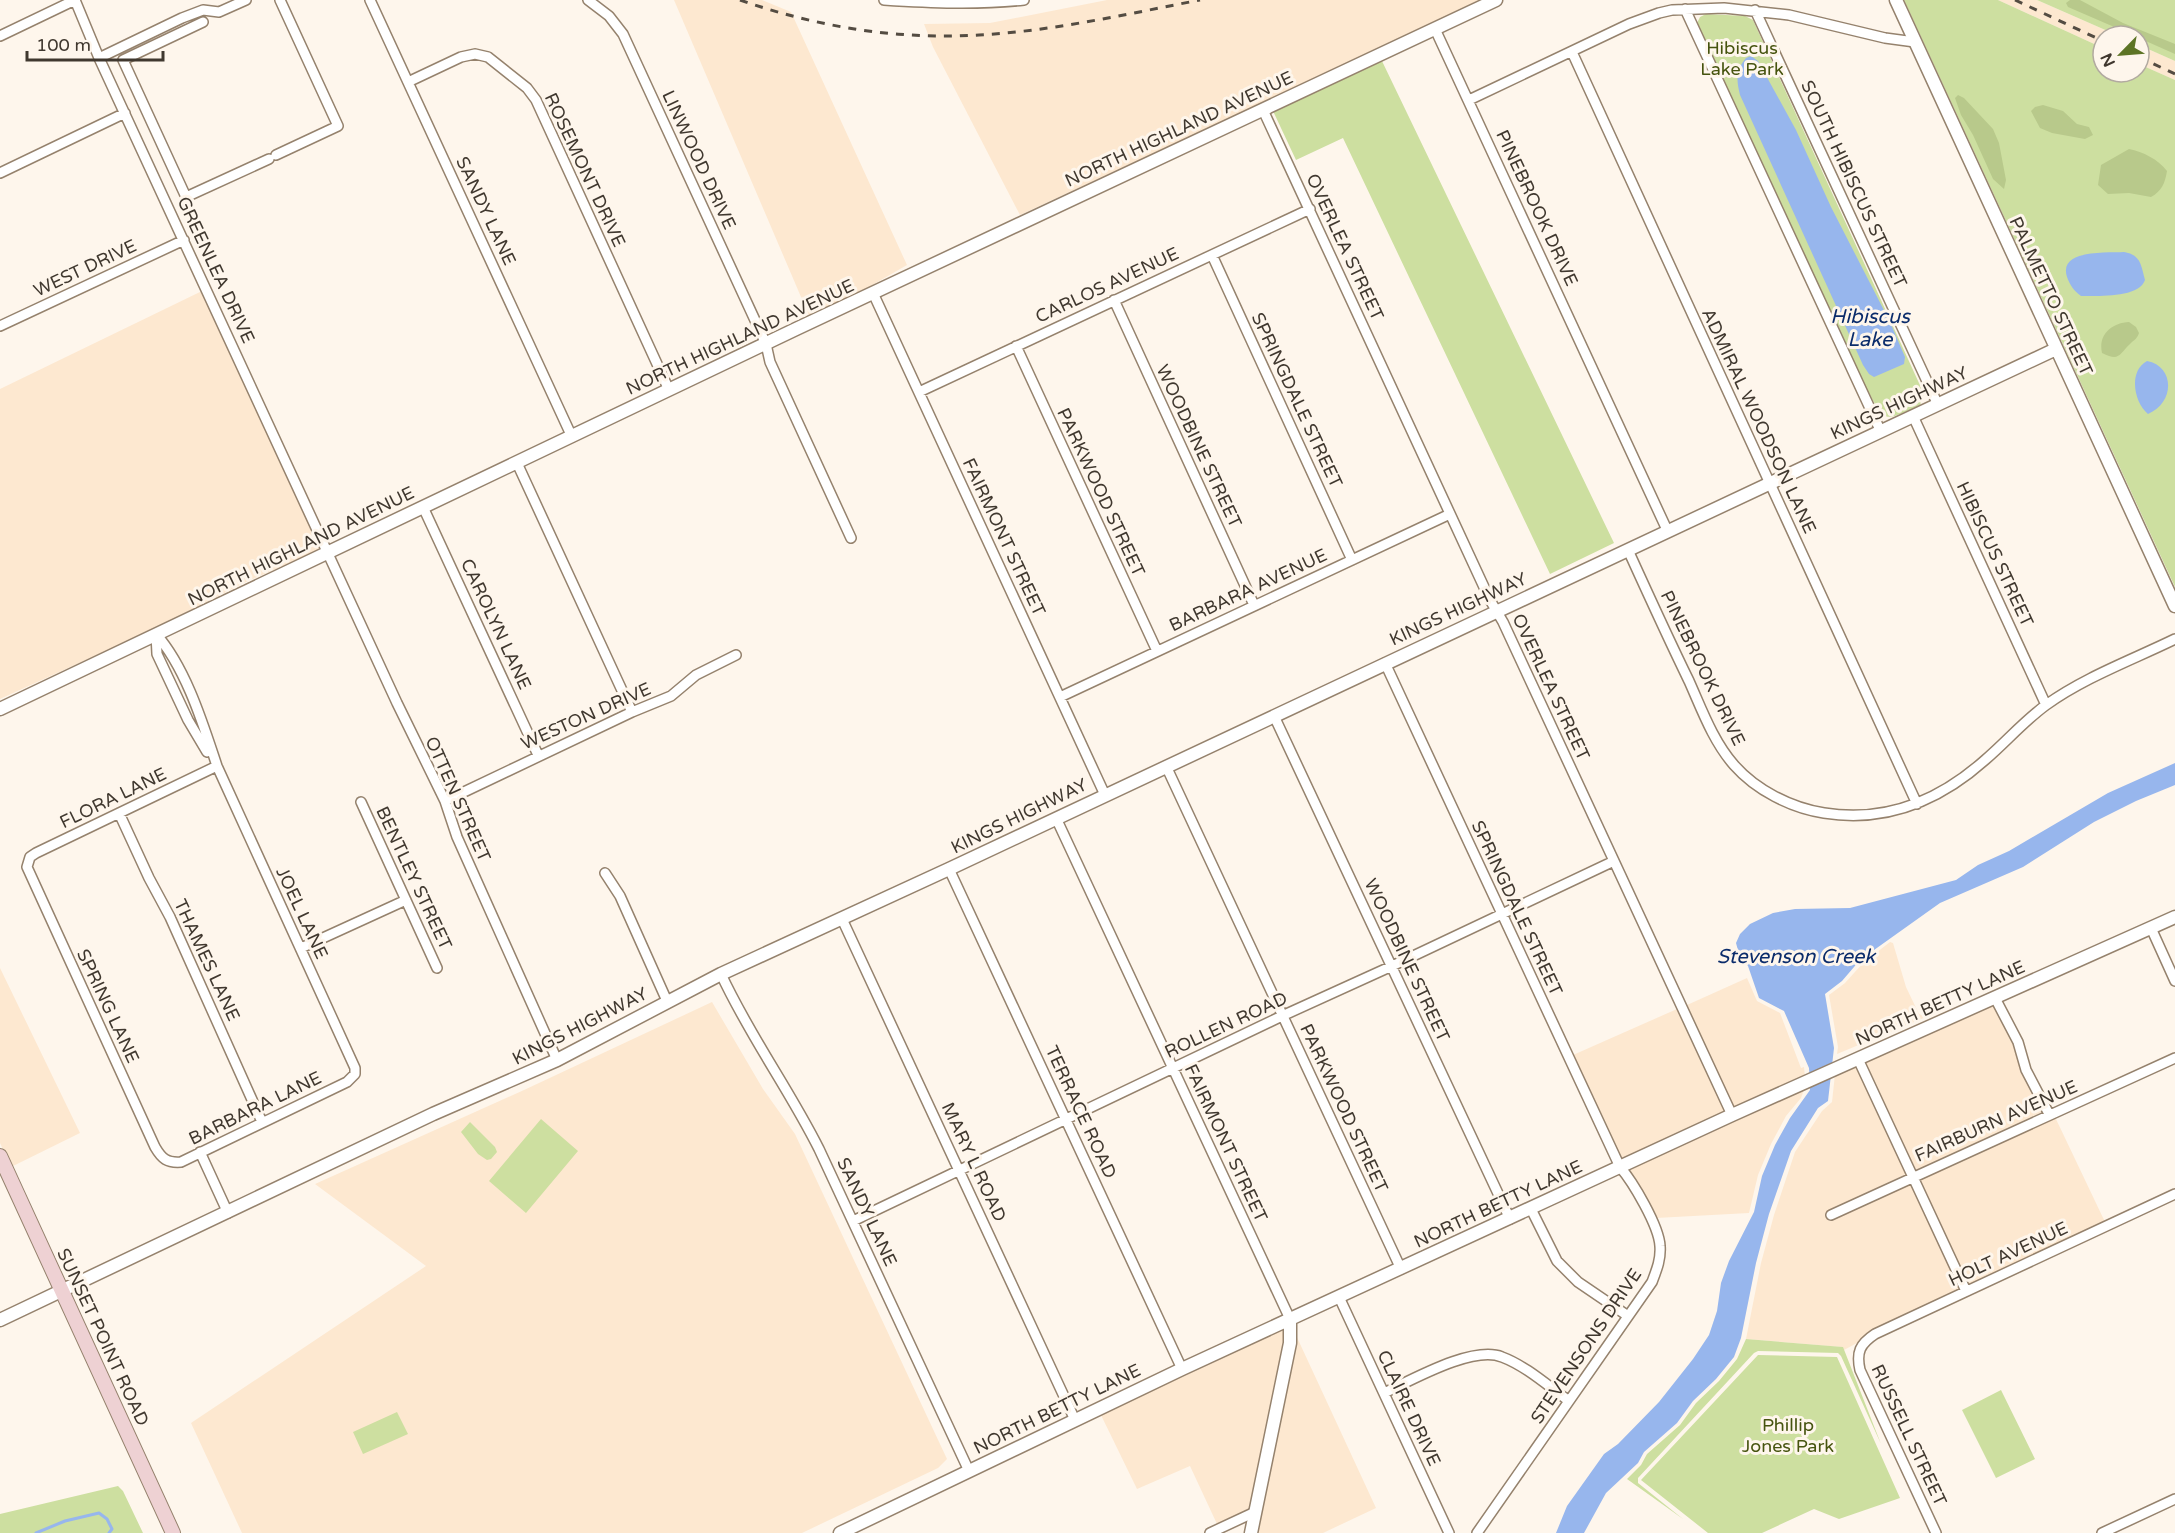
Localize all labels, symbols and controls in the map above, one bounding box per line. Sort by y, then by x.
scale bar [27,24,164,62]
north arrow [2091,24,2151,84]
text: 100 m [36,34,91,56]
park label: Hibiscus Lake Park [1700,37,1784,80]
text: N [2097,50,2120,70]
street label: NORTH HIGHLAND AVENUE [1061,66,1297,192]
street label: SOUTH HIBISCUS STREET [1796,77,1912,291]
street label: LINWOOD DRIVE [657,87,741,233]
street label: ROSEMONT DRIVE [540,89,630,251]
street label: PINEBROOK DRIVE [1491,126,1583,290]
street label: SANDY LANE [451,153,521,269]
street label: OVERLEA STREET [1301,170,1389,324]
street label: GREENLEA DRIVE [172,193,260,347]
street label: PALMETTO STREET [2004,213,2098,379]
street label: WEST DRIVE [30,235,140,301]
street label: CARLOS AVENUE [1032,242,1182,328]
street label: NORTH HIGHLAND AVENUE [622,274,858,400]
street label: ADMIRAL WOODSON LANE [1697,305,1821,537]
water label: Hibiscus Lake [1830,305,1911,352]
street label: SPRINGDALE STREET [1247,309,1347,491]
street label: WOODBINE STREET [1152,361,1246,531]
street label: KINGS HIGHWAY [1827,361,1972,444]
street label: PARKWOOD STREET [1052,404,1150,580]
street label: FAIRMONT STREET [958,455,1050,619]
street label: HIBISCUS STREET [1952,478,2038,630]
street label: NORTH HIGHLAND AVENUE [184,481,418,611]
street label: BARBARA AVENUE [1166,544,1330,636]
street label: CAROLYN LANE [456,555,536,693]
street label: KINGS HIGHWAY [1386,567,1531,650]
street label: PINEBROOK DRIVE [1656,587,1750,749]
street label: OVERLEA STREET [1507,610,1595,764]
street label: WESTON DRIVE [518,678,654,754]
street label: OTTEN STREET [421,733,495,865]
street label: FLORA LANE [56,763,170,833]
street label: KINGS HIGHWAY [947,773,1091,859]
street label: BENTLEY STREET [371,803,457,953]
street label: SPRINGDALE STREET [1467,817,1567,999]
street label: JOEL LANE [271,864,333,962]
street label: WOODBINE STREET [1360,875,1454,1045]
street label: THAMES LANE [169,896,245,1024]
street label: SPRING LANE [72,945,144,1067]
water label: Stevenson Creek [1717,945,1877,969]
street label: NORTH BETTY LANE [1852,956,2028,1050]
street label: KINGS HIGHWAY [509,982,652,1070]
street label: ROLLEN ROAD [1161,987,1291,1063]
street label: PARKWOOD STREET [1295,1020,1393,1196]
street label: TERRACE ROAD [1041,1042,1121,1182]
street label: FAIRMONT STREET [1180,1061,1272,1225]
street label: BARBARA LANE [185,1066,325,1150]
street label: FAIRBURN AVENUE [1911,1075,2081,1167]
street label: MARY L ROAD [937,1099,1011,1225]
street label: SANDY LANE [832,1154,902,1270]
street label: NORTH BETTY LANE [1410,1155,1586,1253]
street label: HOLT AVENUE [1945,1217,2071,1291]
street label: SUNSET POINT ROAD [52,1245,154,1429]
street label: STEVENSONS DRIVE [1526,1264,1646,1428]
street label: CLAIRE DRIVE [1373,1346,1445,1470]
street label: NORTH BETTY LANE [970,1359,1144,1459]
street label: RUSSELL STREET [1867,1361,1951,1509]
park label: Phillip Jones Park [1742,1414,1834,1457]

